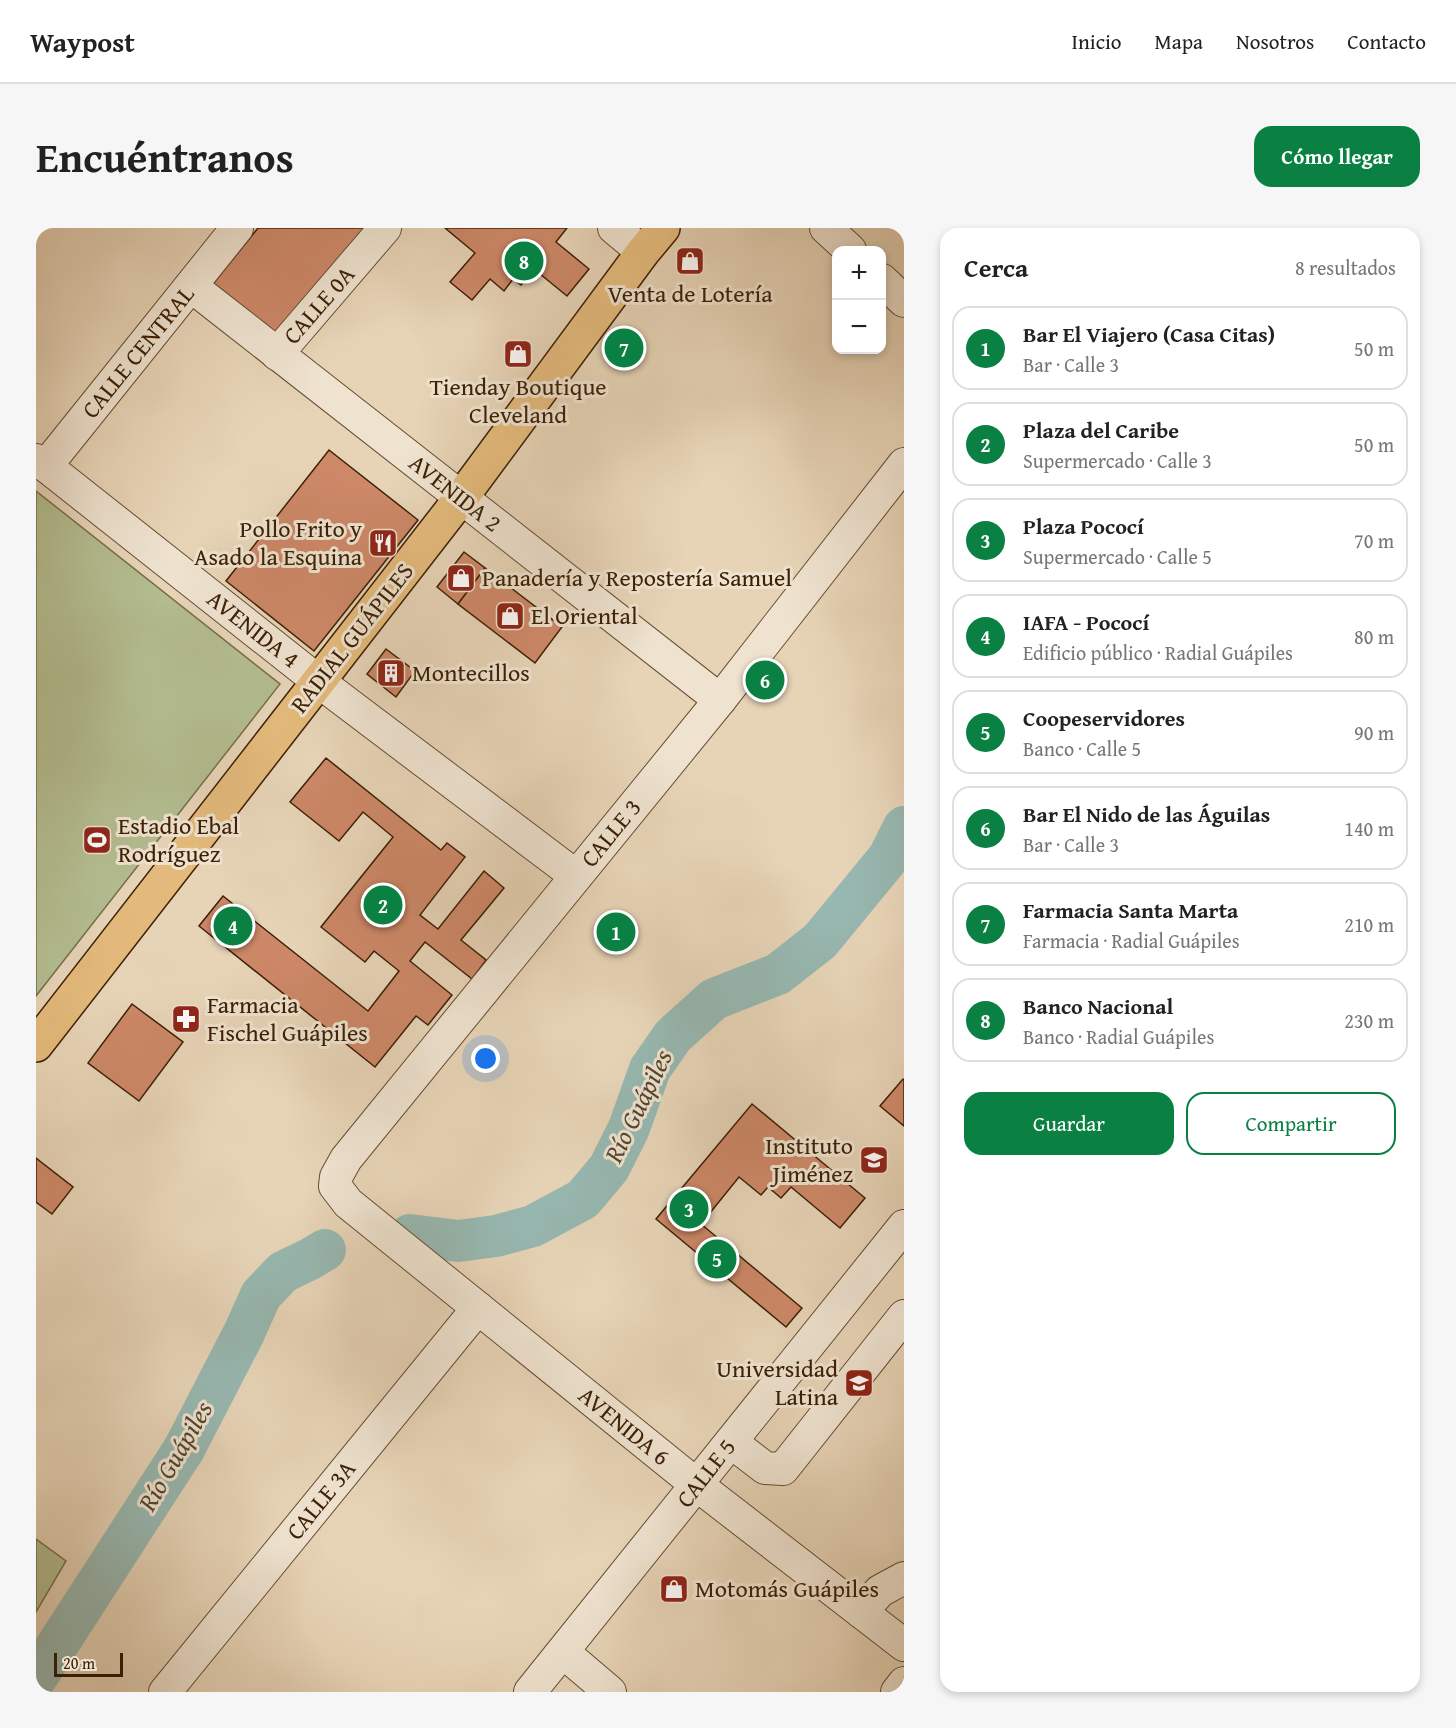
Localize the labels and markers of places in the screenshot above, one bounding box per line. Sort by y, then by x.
pin: 8 [504,238,544,284]
shop icon: Venta de Lotería [674,245,706,277]
place label: Venta de Lotería [607,276,773,311]
pin: 7 [604,326,644,370]
shop icon: Tienday Boutique Cleveland [502,338,534,370]
place label: Tienday Boutique Cleveland [429,369,607,432]
place label: Pollo Frito y Asado la Esquina [194,511,363,574]
restaurant icon: Pollo Frito y Asado la Esquina [367,527,399,559]
place label: Panadería y Repostería Samuel [482,560,792,595]
shop icon: Panadería y Repostería Samuel [445,562,477,594]
place label: El Oriental [531,598,638,633]
shop icon: El Oriental [494,600,526,632]
place label: Montecillos [412,655,530,690]
building icon: Montecillos [375,657,407,689]
pin: 6 [746,658,784,702]
place label: Estadio Ebal Rodríguez [118,808,239,871]
sports icon: Estadio Ebal Rodríguez [81,824,113,856]
pin: 2 [364,882,402,928]
pin: 4 [214,904,252,948]
pin: 1 [596,910,636,954]
place label: Farmacia Fischel Guápiles [207,987,368,1050]
pharmacy icon: Farmacia Fischel Guápiles [170,1003,202,1035]
place label: Instituto Jiménez [765,1128,853,1191]
school or university icon: Instituto Jiménez [858,1144,890,1176]
pin: 3 [670,1186,708,1232]
pin: 5 [698,1236,736,1282]
place label: Universidad Latina [716,1351,839,1414]
school or university icon: Universidad Latina [843,1367,875,1399]
place label: Motomás Guápiles [695,1571,879,1606]
shop icon: Motomás Guápiles [658,1573,690,1605]

